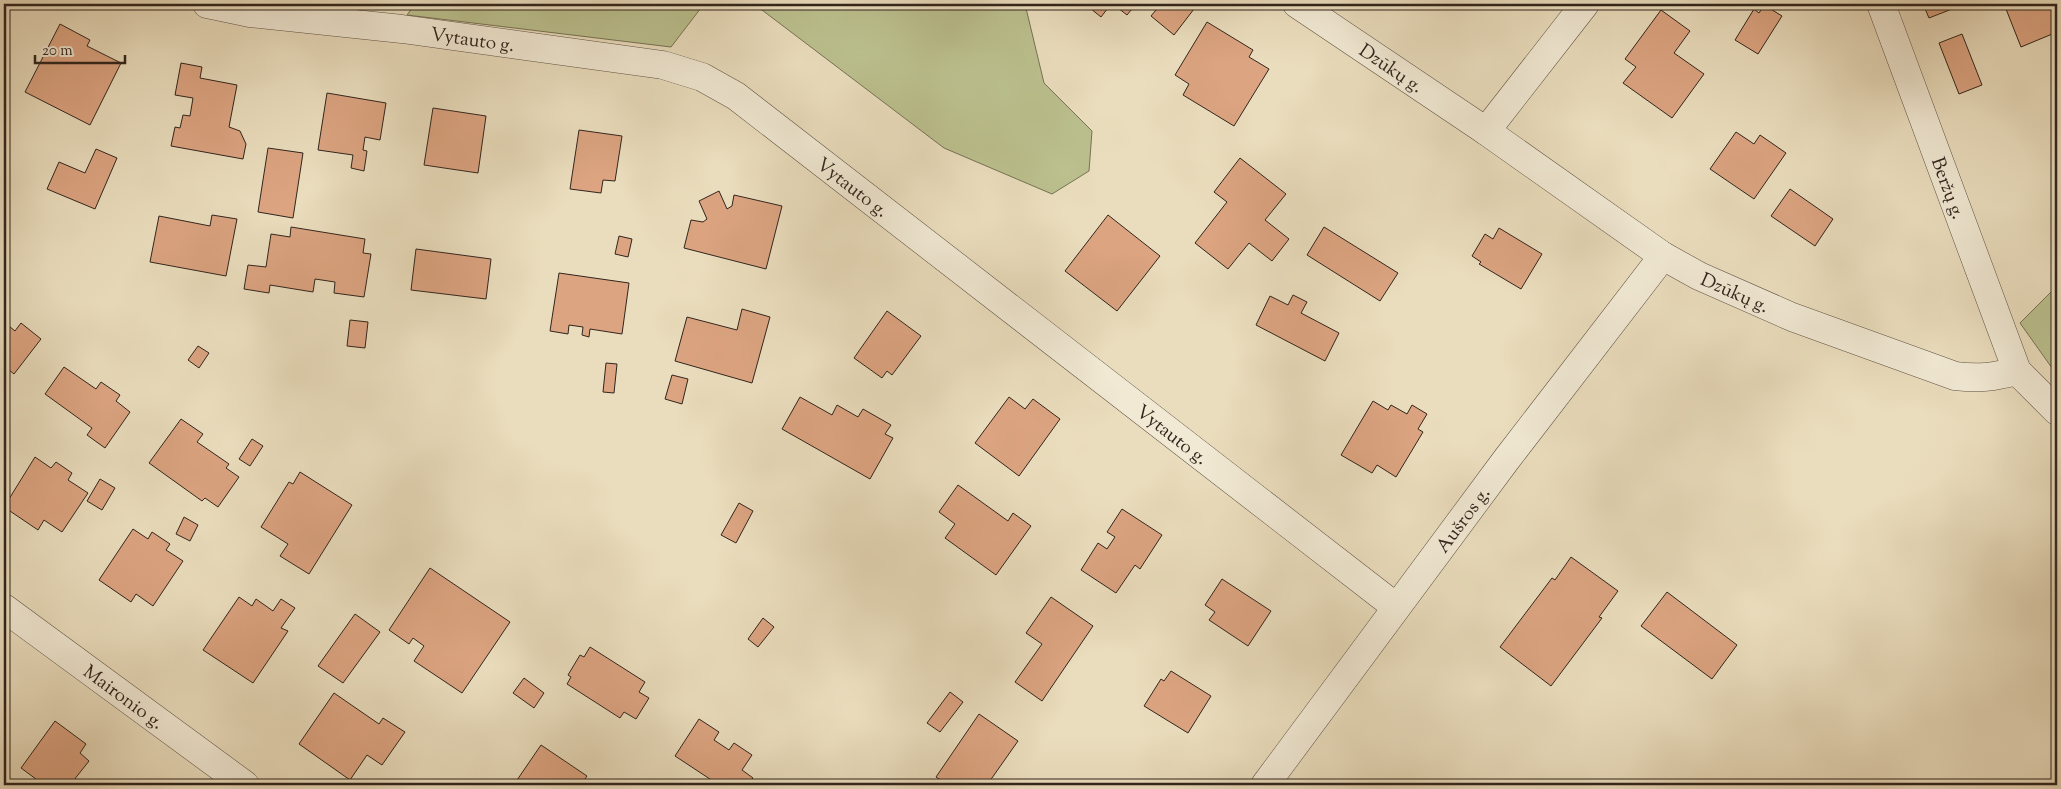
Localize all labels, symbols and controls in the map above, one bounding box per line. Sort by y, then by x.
street label: Vytauto g. [428,22,516,60]
scale bar [35,32,125,64]
street label: Dzūkų g. [1353,38,1428,101]
text: 20 m [42,41,73,62]
street label: Vytauto g. [810,152,893,225]
street label: Beržų g. [1923,154,1971,223]
street label: Dzūkų g. [1696,267,1773,321]
street label: Vytauto g. [1129,399,1213,473]
street label: Aušros g. [1431,482,1498,559]
street label: Maironio g. [77,659,169,737]

